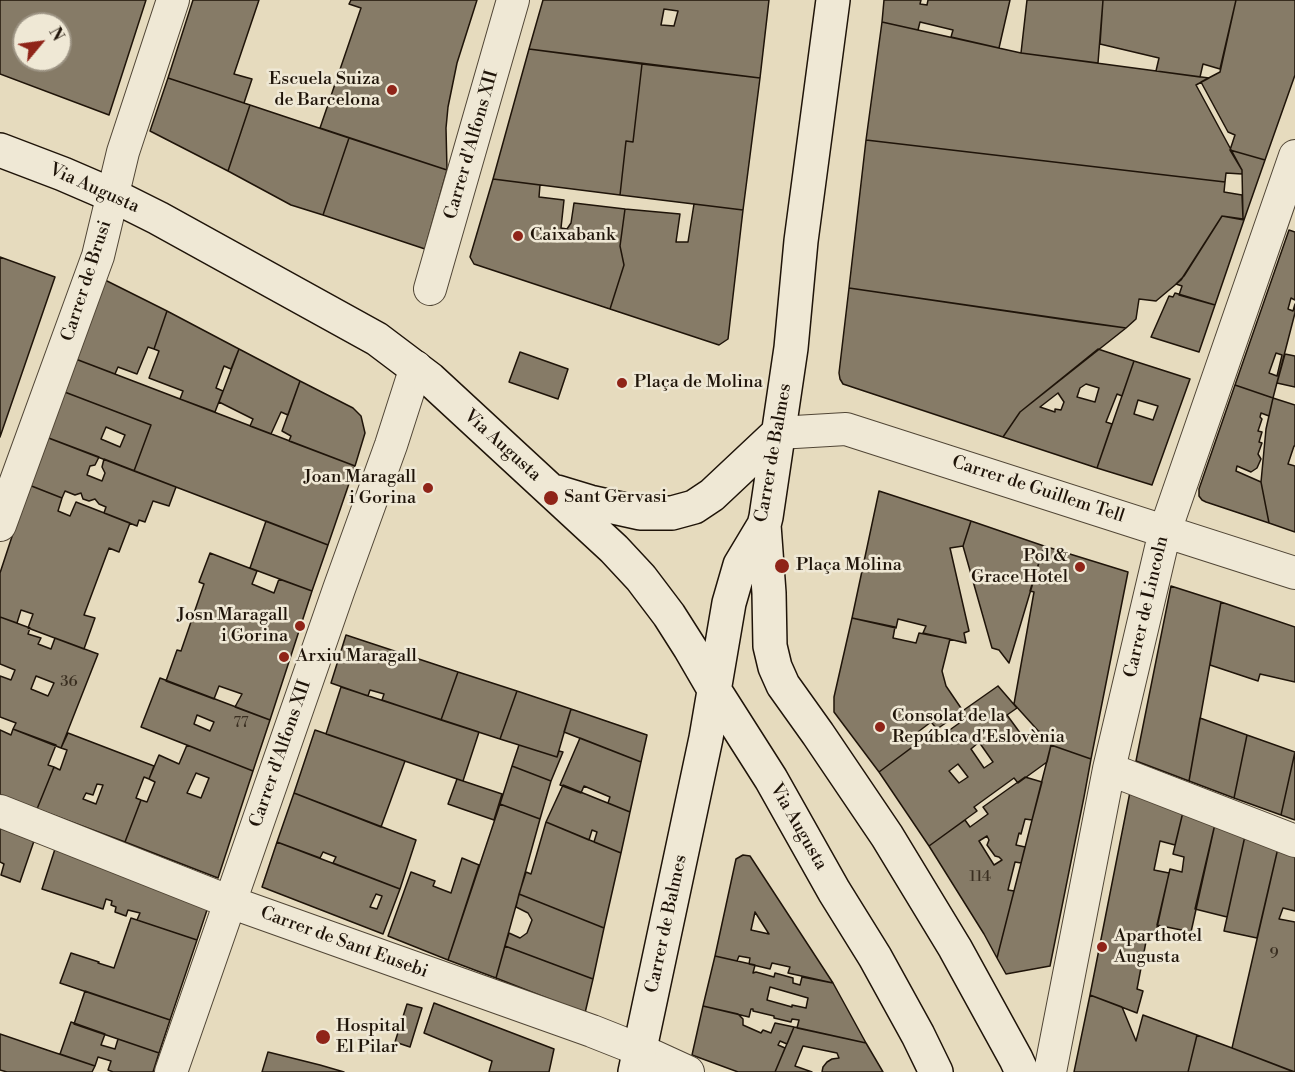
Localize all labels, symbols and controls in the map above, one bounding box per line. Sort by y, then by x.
north arrow [12,12,72,72]
text: N [44,24,68,45]
street label: Carrer d'Alfons XII [440,68,504,222]
place label: Escuela Suiza de Barcelona [269,69,380,112]
marker: Escuela Suiza de Barcelona [385,83,399,97]
street label: Via Augusta [46,160,142,218]
street label: Carrer de Brusi [57,218,117,344]
place label: Caixabank [530,225,615,247]
marker: Caixabank [511,229,525,243]
place label: Plaça de Molina [634,372,763,394]
marker: Plaça de Molina [615,376,629,390]
street label: Carrer de Balmes [751,382,797,524]
street label: Via Augusta [459,406,545,486]
street label: Carrer de Guillem Tell [949,452,1127,528]
place label: Joan Maragall i Gorina [304,467,416,510]
marker: Joan Maragall i Gorina [421,481,435,495]
place label: Sant Gervasi [564,487,667,509]
marker: Sant Gervasi [542,489,560,507]
street label: Carrer de Lincoln [1120,534,1174,680]
place label: Pol & Grace Hotel [971,546,1068,588]
place label: Plaça Molina [796,555,902,577]
marker: Plaça Molina [773,557,791,575]
marker: Pol & Grace Hotel [1073,560,1087,574]
place label: Josn Maragall i Gorina [177,605,288,648]
marker: Josn Maragall i Gorina [293,619,307,633]
place label: Arxiu Maragall [296,646,417,668]
marker: Arxiu Maragall [277,650,291,664]
house number: 36 [60,673,78,691]
street label: Carrer d'Alfons XII [246,678,316,830]
place label: Consolat de la Repúblca d'Eslovènia [892,706,1065,748]
house number: 77 [233,714,249,732]
marker: Consolat de la Repúblca d'Eslovènia [873,720,887,734]
street label: Via Augusta [765,780,831,874]
street label: Carrer de Balmes [642,853,692,995]
house number: 114 [969,868,991,886]
street label: Carrer de Sant Eusebi [257,903,431,983]
place label: Aparthotel Augusta [1114,926,1202,968]
marker: Aparthotel Augusta [1095,940,1109,954]
house number: 9 [1269,945,1279,963]
place label: Hospital El Pilar [336,1016,406,1058]
marker: Hospital El Pilar [314,1028,332,1046]

